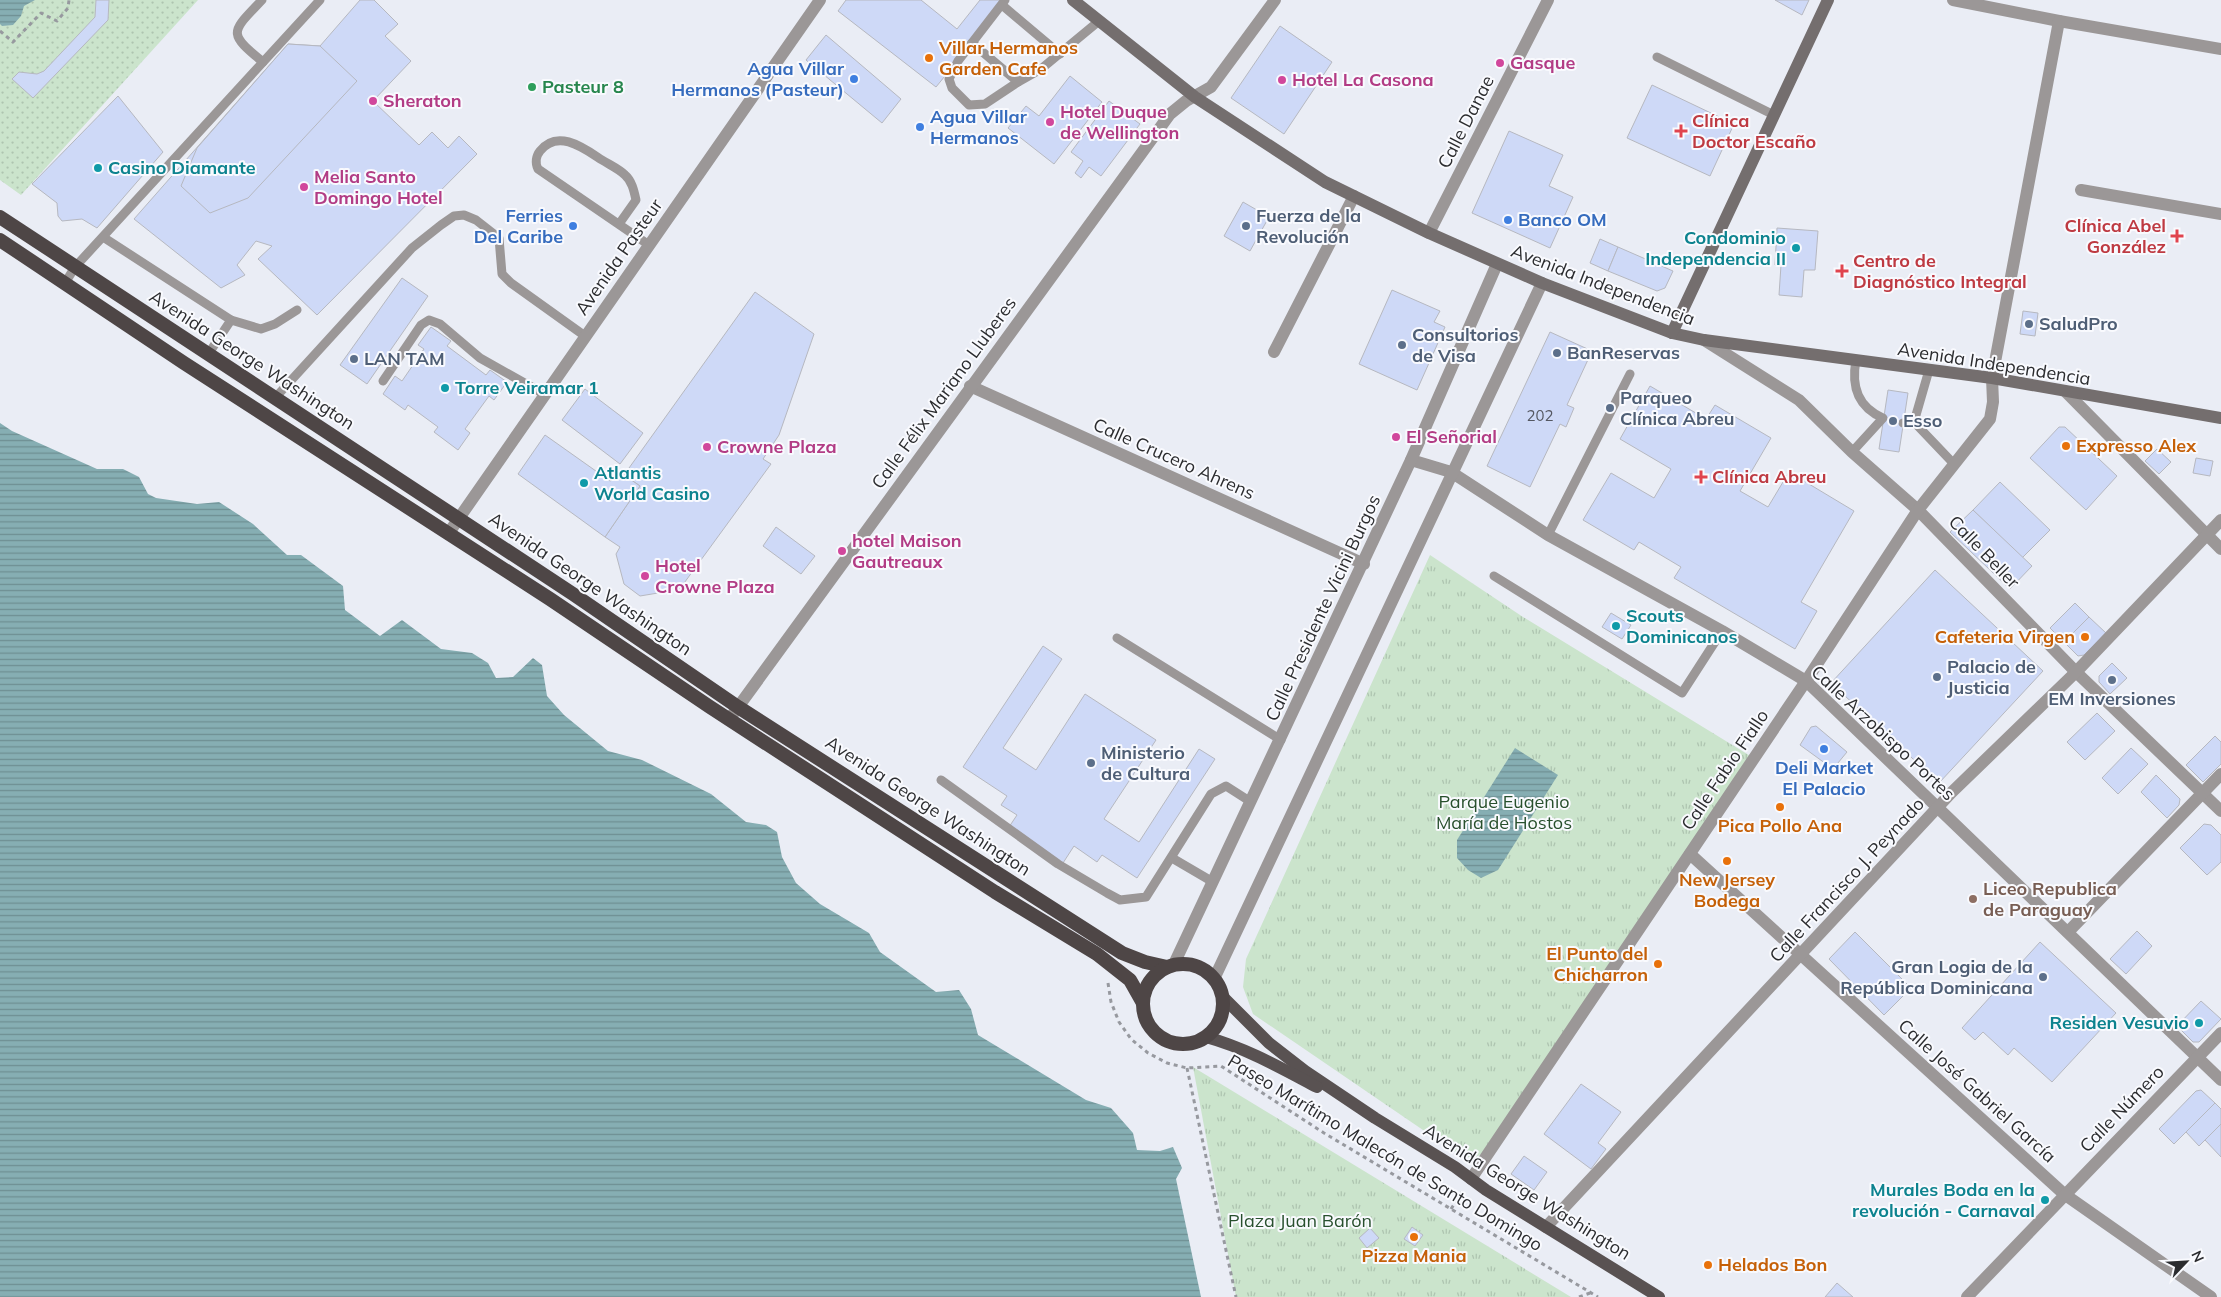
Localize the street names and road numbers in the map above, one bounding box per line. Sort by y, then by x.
street label: Calle Danae [1432,71,1499,172]
street label: Avenida Pasteur [570,194,668,319]
street label: Avenida Independencia [1508,239,1698,330]
street label: Avenida George Washington [145,285,359,435]
street label: Calle Félix Mariano Lluberes [866,292,1021,493]
street label: Avenida Independencia [1896,337,2092,390]
street label: Calle Crucero Ahrens [1090,413,1259,505]
street label: Calle Presidente Vicini Burgos [1260,491,1385,725]
street label: Avenida George Washington [484,507,696,660]
street label: Calle Beller [1944,510,2025,593]
street label: Calle Arzobispo Portes [1807,660,1960,805]
street label: Calle Fabio Fiallo [1676,705,1773,834]
street label: Avenida George Washington [821,731,1035,881]
street label: Calle Francisco J. Peynado [1764,793,1929,967]
street label: Calle José Gabriel García [1894,1014,2061,1167]
street label: Paseo Marítimo Malecón de Santo Domingo [1224,1049,1547,1256]
street label: Calle Número [2074,1060,2169,1157]
street label: Avenida George Washington [1419,1118,1635,1265]

